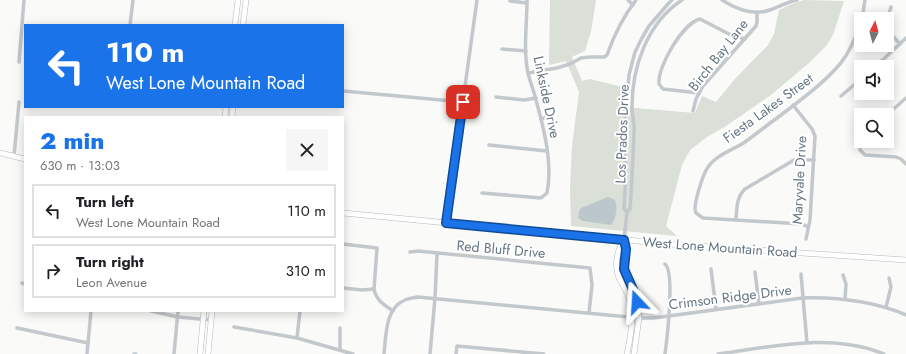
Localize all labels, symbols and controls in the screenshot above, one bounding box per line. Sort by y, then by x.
north arrow [854,12,894,52]
map controls [854,12,894,148]
street label: Birch Bay Lane [683,15,753,95]
text: 110 m [106,32,184,73]
icon: left [40,40,92,92]
street label: Linkside Drive [529,54,565,140]
button: sound [854,60,894,100]
street label: Fiesta Lakes Street [719,68,818,148]
text: West Lone Mountain Road [106,70,305,96]
street label: Los Prados Drive [610,84,634,184]
pin [446,85,480,119]
icon: arrive [452,91,474,113]
button: search [854,108,894,148]
text: 2 min [40,123,104,158]
button: close [286,129,328,171]
street label: Maryvale Drive [787,135,811,225]
text: 630 m · 13:03 [40,156,120,175]
text: Turn left [76,191,134,213]
icon: left [42,200,64,222]
text: 110 m [287,200,326,222]
text: West Lone Mountain Road [76,213,220,232]
street label: West Lone Mountain Road [642,232,798,262]
street label: Red Bluff Drive [456,235,546,263]
text: Turn right [76,251,144,273]
icon: right [42,260,64,282]
text: 310 m [286,260,326,282]
text: Leon Avenue [76,273,147,292]
street label: Crimson Ridge Drive [667,280,793,314]
position arrow [616,281,658,323]

